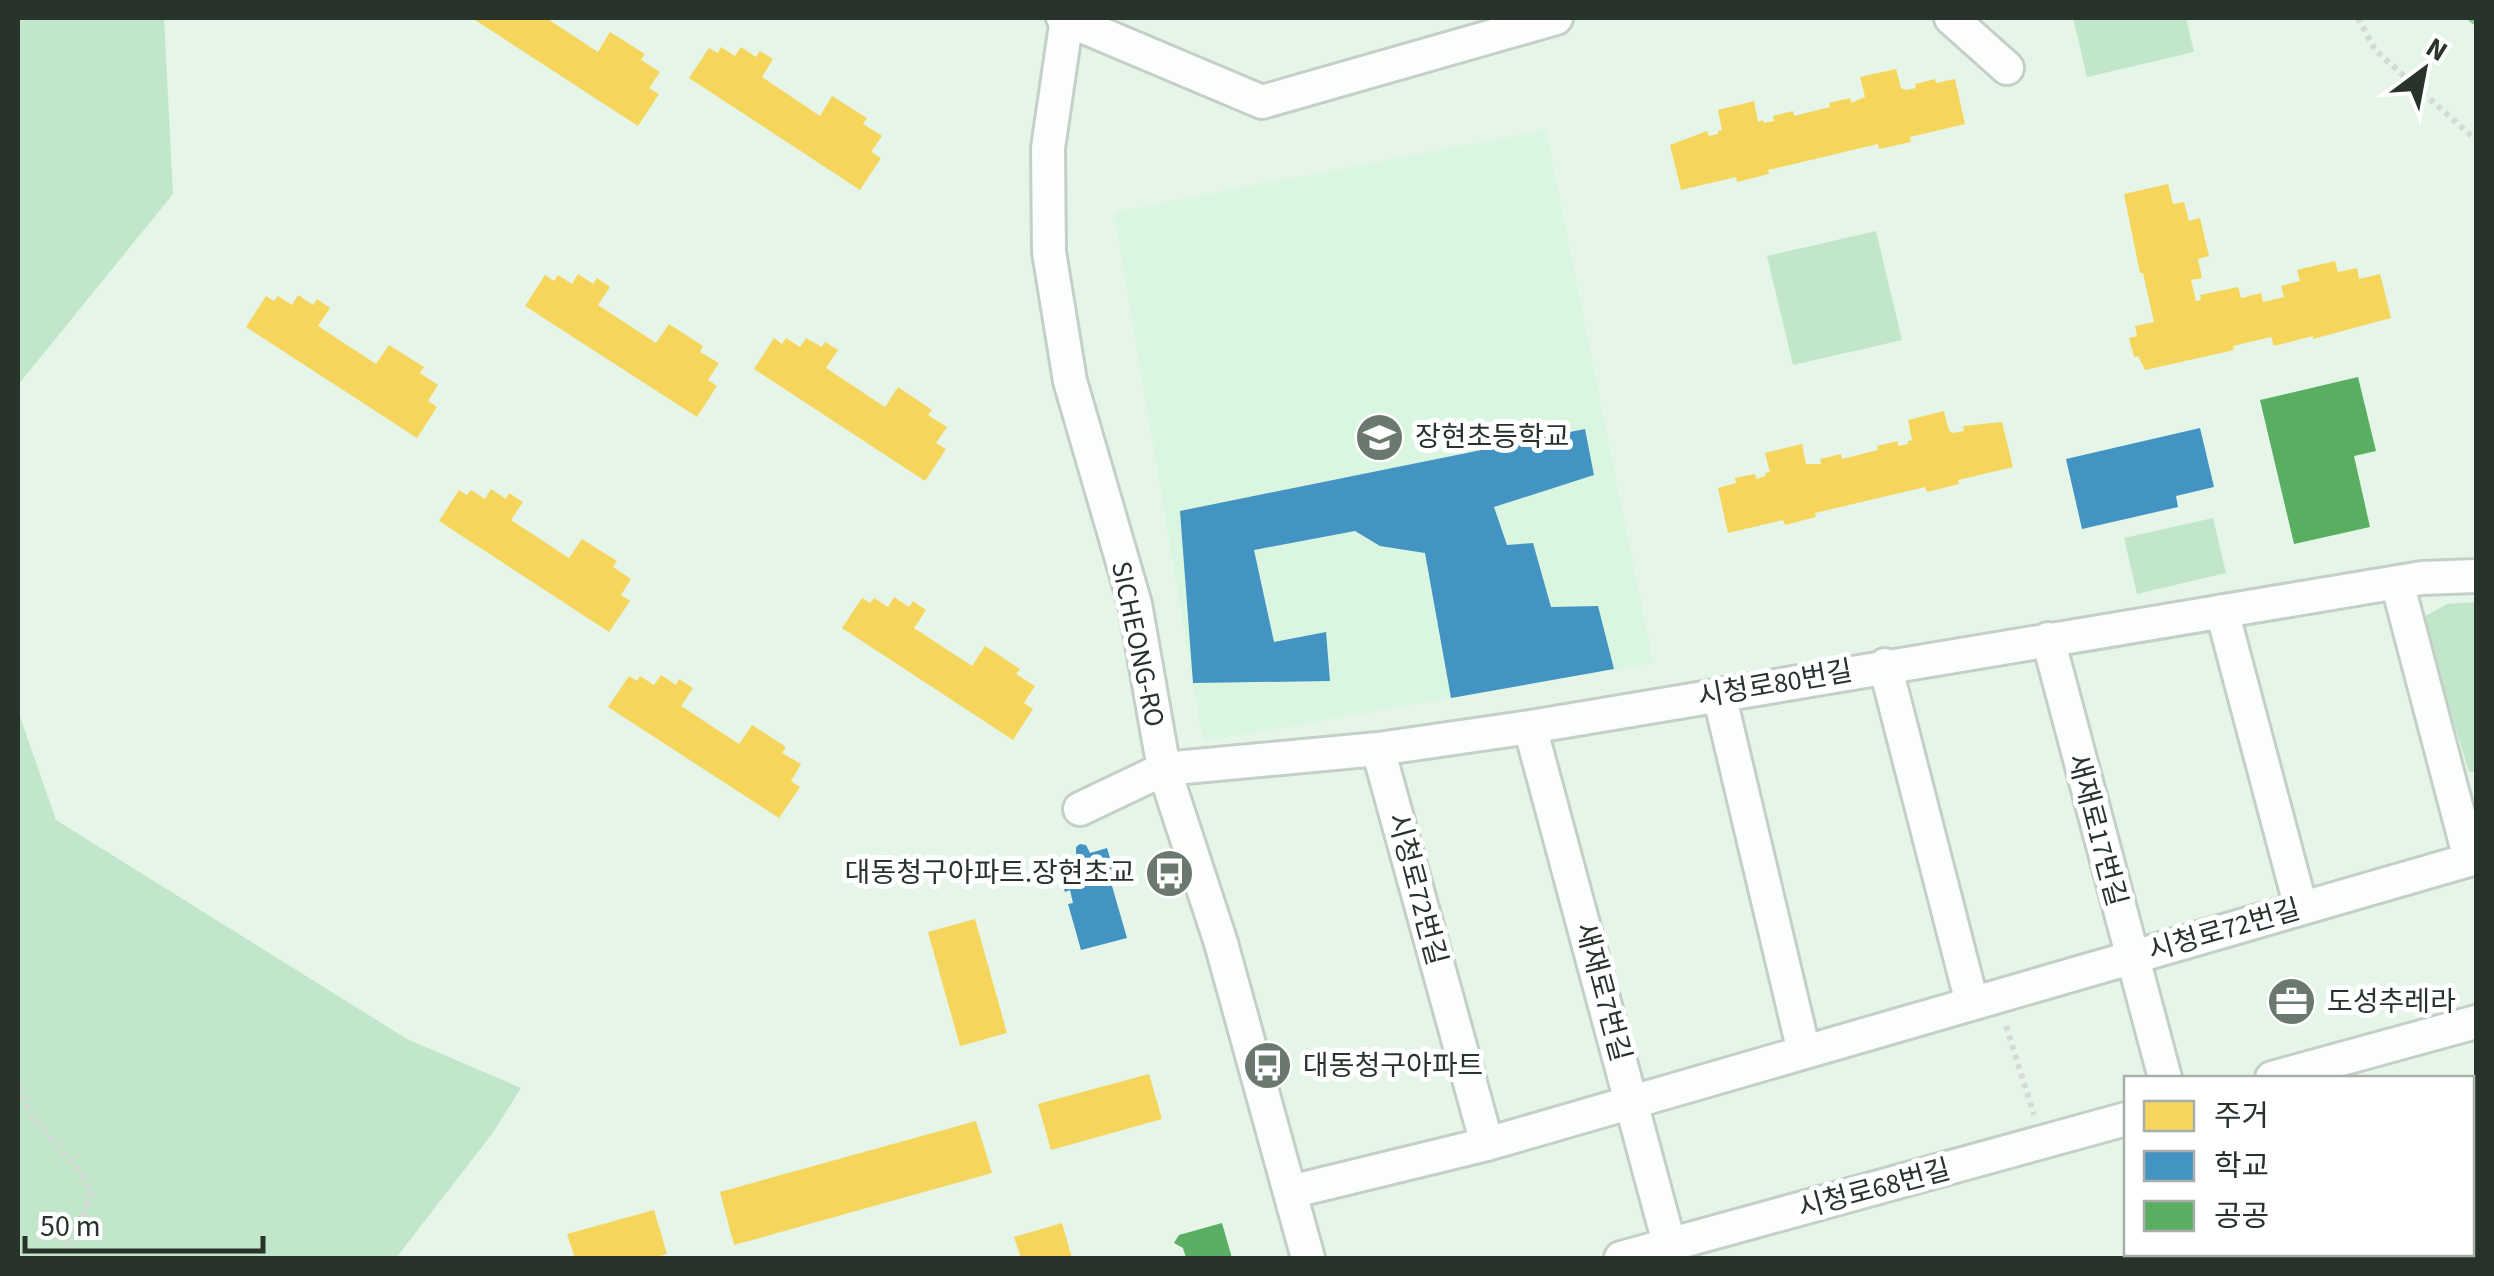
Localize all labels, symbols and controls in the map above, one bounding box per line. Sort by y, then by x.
north arrow [2374,20,2474,120]
text: N [2418,28,2455,72]
school or university icon: 장현초등학교 [1354,411,1406,463]
place label: 장현초등학교 [1415,417,1570,457]
street label: SICHEONG-RO [1101,557,1175,731]
street label: 시청로80번길 [1694,651,1856,717]
street label: 새재로17번길 [2057,749,2137,911]
street label: 시청로72번길 [1377,808,1457,970]
bus stop icon: 대동청구아파트.장현초교 [1144,847,1196,899]
place label: 대동청구아파트.장현초교 [845,853,1135,893]
street label: 시청로72번길 [2143,889,2305,971]
street label: 새재로7번길 [1565,918,1641,1066]
office icon: 도성추레라 [2266,976,2318,1028]
place label: 도성추레라 [2327,982,2456,1022]
bus stop icon: 대동청구아파트 [1242,1040,1294,1092]
place label: 대동청구아파트 [1303,1046,1483,1086]
legend [2124,1076,2474,1256]
text: 주거 [2214,1095,2269,1138]
text: 학교 [2214,1145,2269,1188]
street label: 시청로68번길 [1793,1149,1955,1229]
scale bar [25,1191,262,1253]
text: 공공 [2214,1195,2269,1238]
text: 50 m [40,1205,101,1248]

